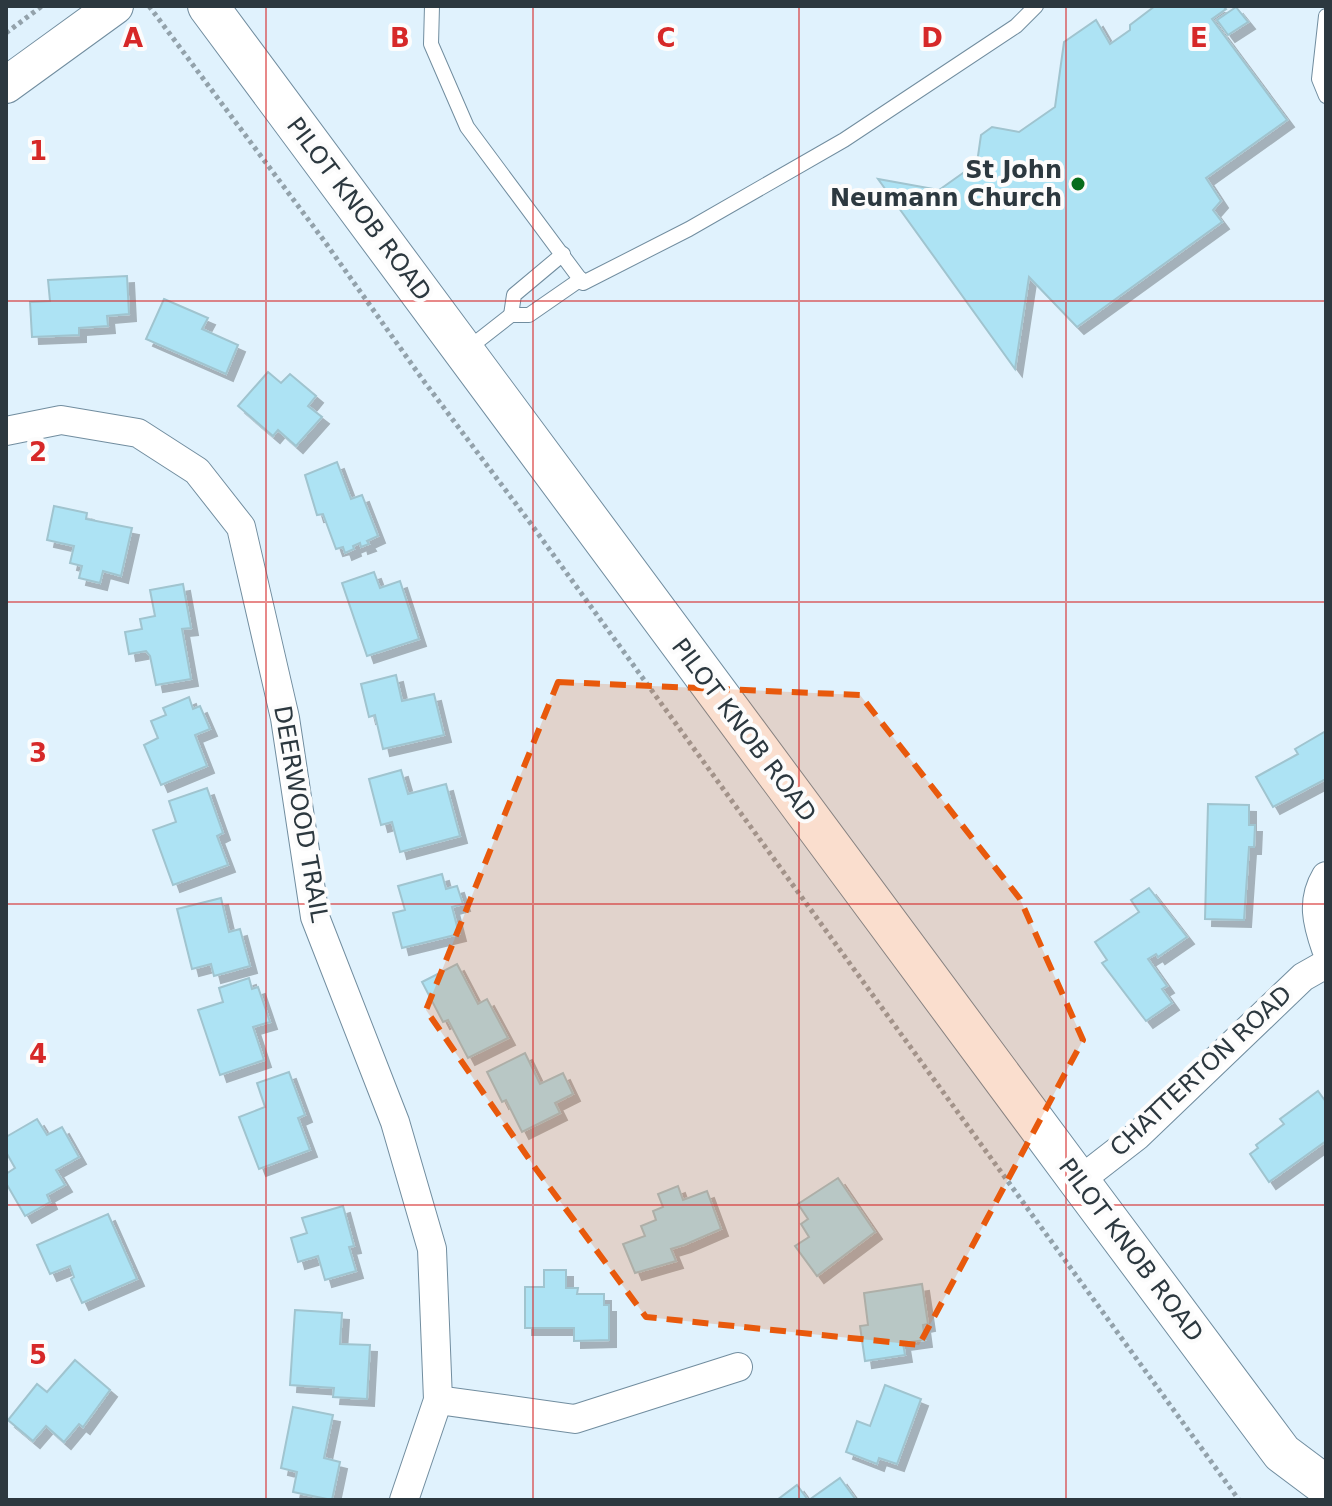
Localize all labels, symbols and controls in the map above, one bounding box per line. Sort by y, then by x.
text: A [123,23,143,53]
text: B [390,23,410,53]
text: C [656,23,676,53]
text: D [921,23,943,53]
text: E [1190,23,1208,53]
street label: PILOT KNOB ROAD [281,112,437,306]
text: 1 [29,136,47,166]
place label: St John Neumann Church [830,156,1062,212]
marker: St John Neumann Church [1069,175,1087,193]
text: 2 [29,437,47,467]
street label: PILOT KNOB ROAD [666,633,822,827]
street label: DEERWOOD TRAIL [268,704,334,925]
text: 3 [29,738,47,768]
street label: CHATTERTON ROAD [1105,980,1297,1162]
text: 4 [29,1039,47,1069]
street label: PILOT KNOB ROAD [1053,1153,1209,1347]
text: 5 [29,1340,47,1370]

